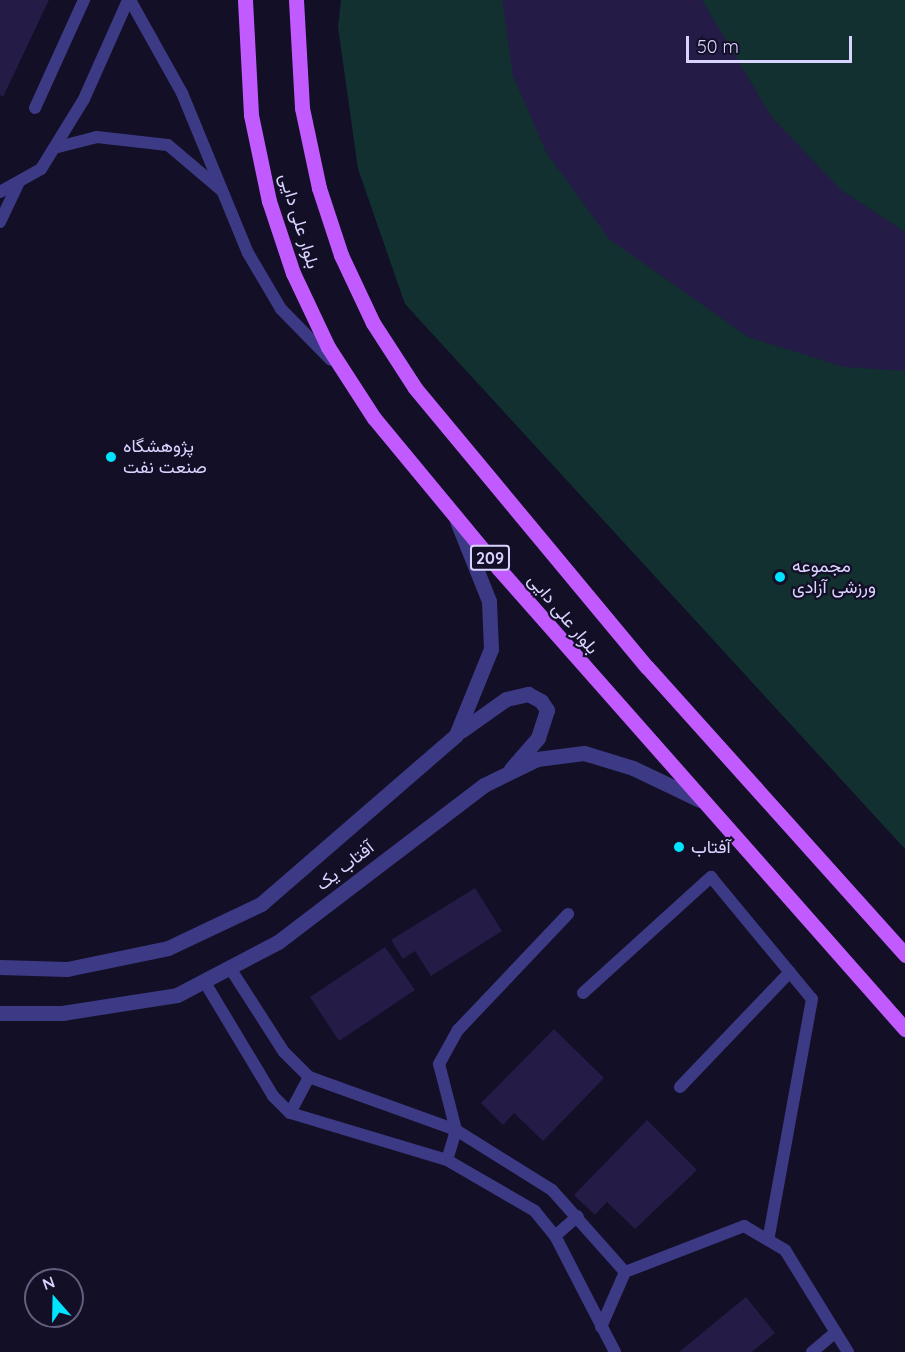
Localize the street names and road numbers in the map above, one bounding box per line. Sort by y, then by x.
street label: بلوار علی دایی [274,171,324,271]
road number: 209 [469,545,511,571]
street label: بلوار علی دایی [523,569,603,659]
street label: آفتاب یک [312,837,378,895]

